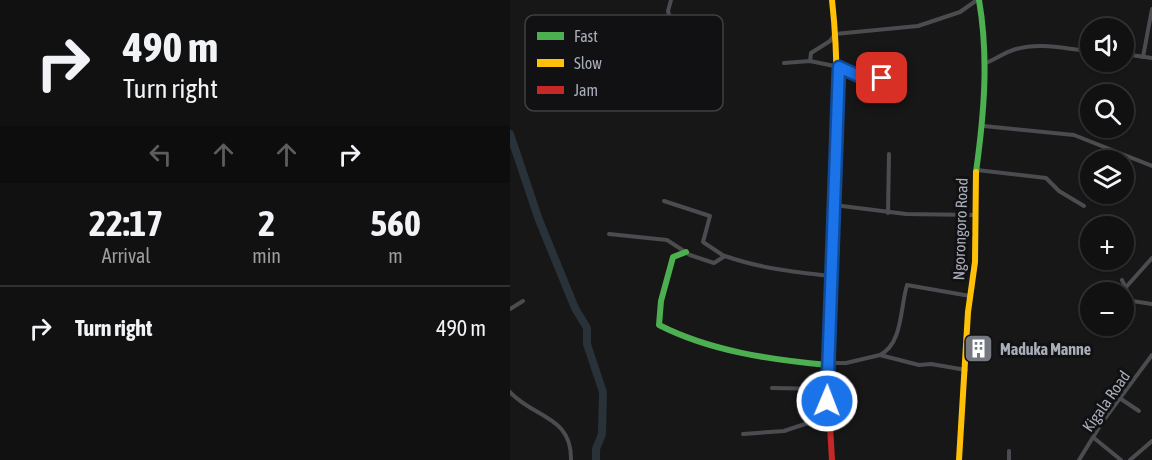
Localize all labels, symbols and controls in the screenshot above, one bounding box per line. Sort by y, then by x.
legend [525,15,723,111]
map controls [1080,18,1134,336]
button: sound [1080,18,1134,72]
text: 490 m [123,23,218,71]
icon: right [24,24,102,102]
text: Fast [574,27,598,45]
pin [856,52,907,103]
text: Slow [574,54,602,72]
icon: arrive [865,61,898,94]
text: Turn right [123,73,218,104]
text: Jam [574,81,598,99]
button: search [1080,84,1134,138]
icon: left [144,138,177,171]
icon: ahead [207,138,240,171]
icon: ahead [270,138,303,171]
icon: right [333,138,366,171]
button: layers [1080,150,1134,204]
street label: Ngorongoro Road [949,177,972,281]
text: 22:17 [89,202,163,244]
text: 2 [258,202,275,244]
text: 560 [370,202,421,244]
button: + [1080,216,1134,270]
text: Arrival [102,244,151,267]
text: min [252,244,281,267]
text: m [388,244,403,267]
button: − [1080,282,1134,336]
icon: right [24,312,57,345]
text: Turn right [75,315,152,341]
text: 490 m [436,315,486,341]
building icon: Maduka Manne [963,333,995,365]
place label: Maduka Manne [1000,340,1091,358]
street label: Kigala Road [1079,367,1134,435]
position arrow [795,369,859,433]

